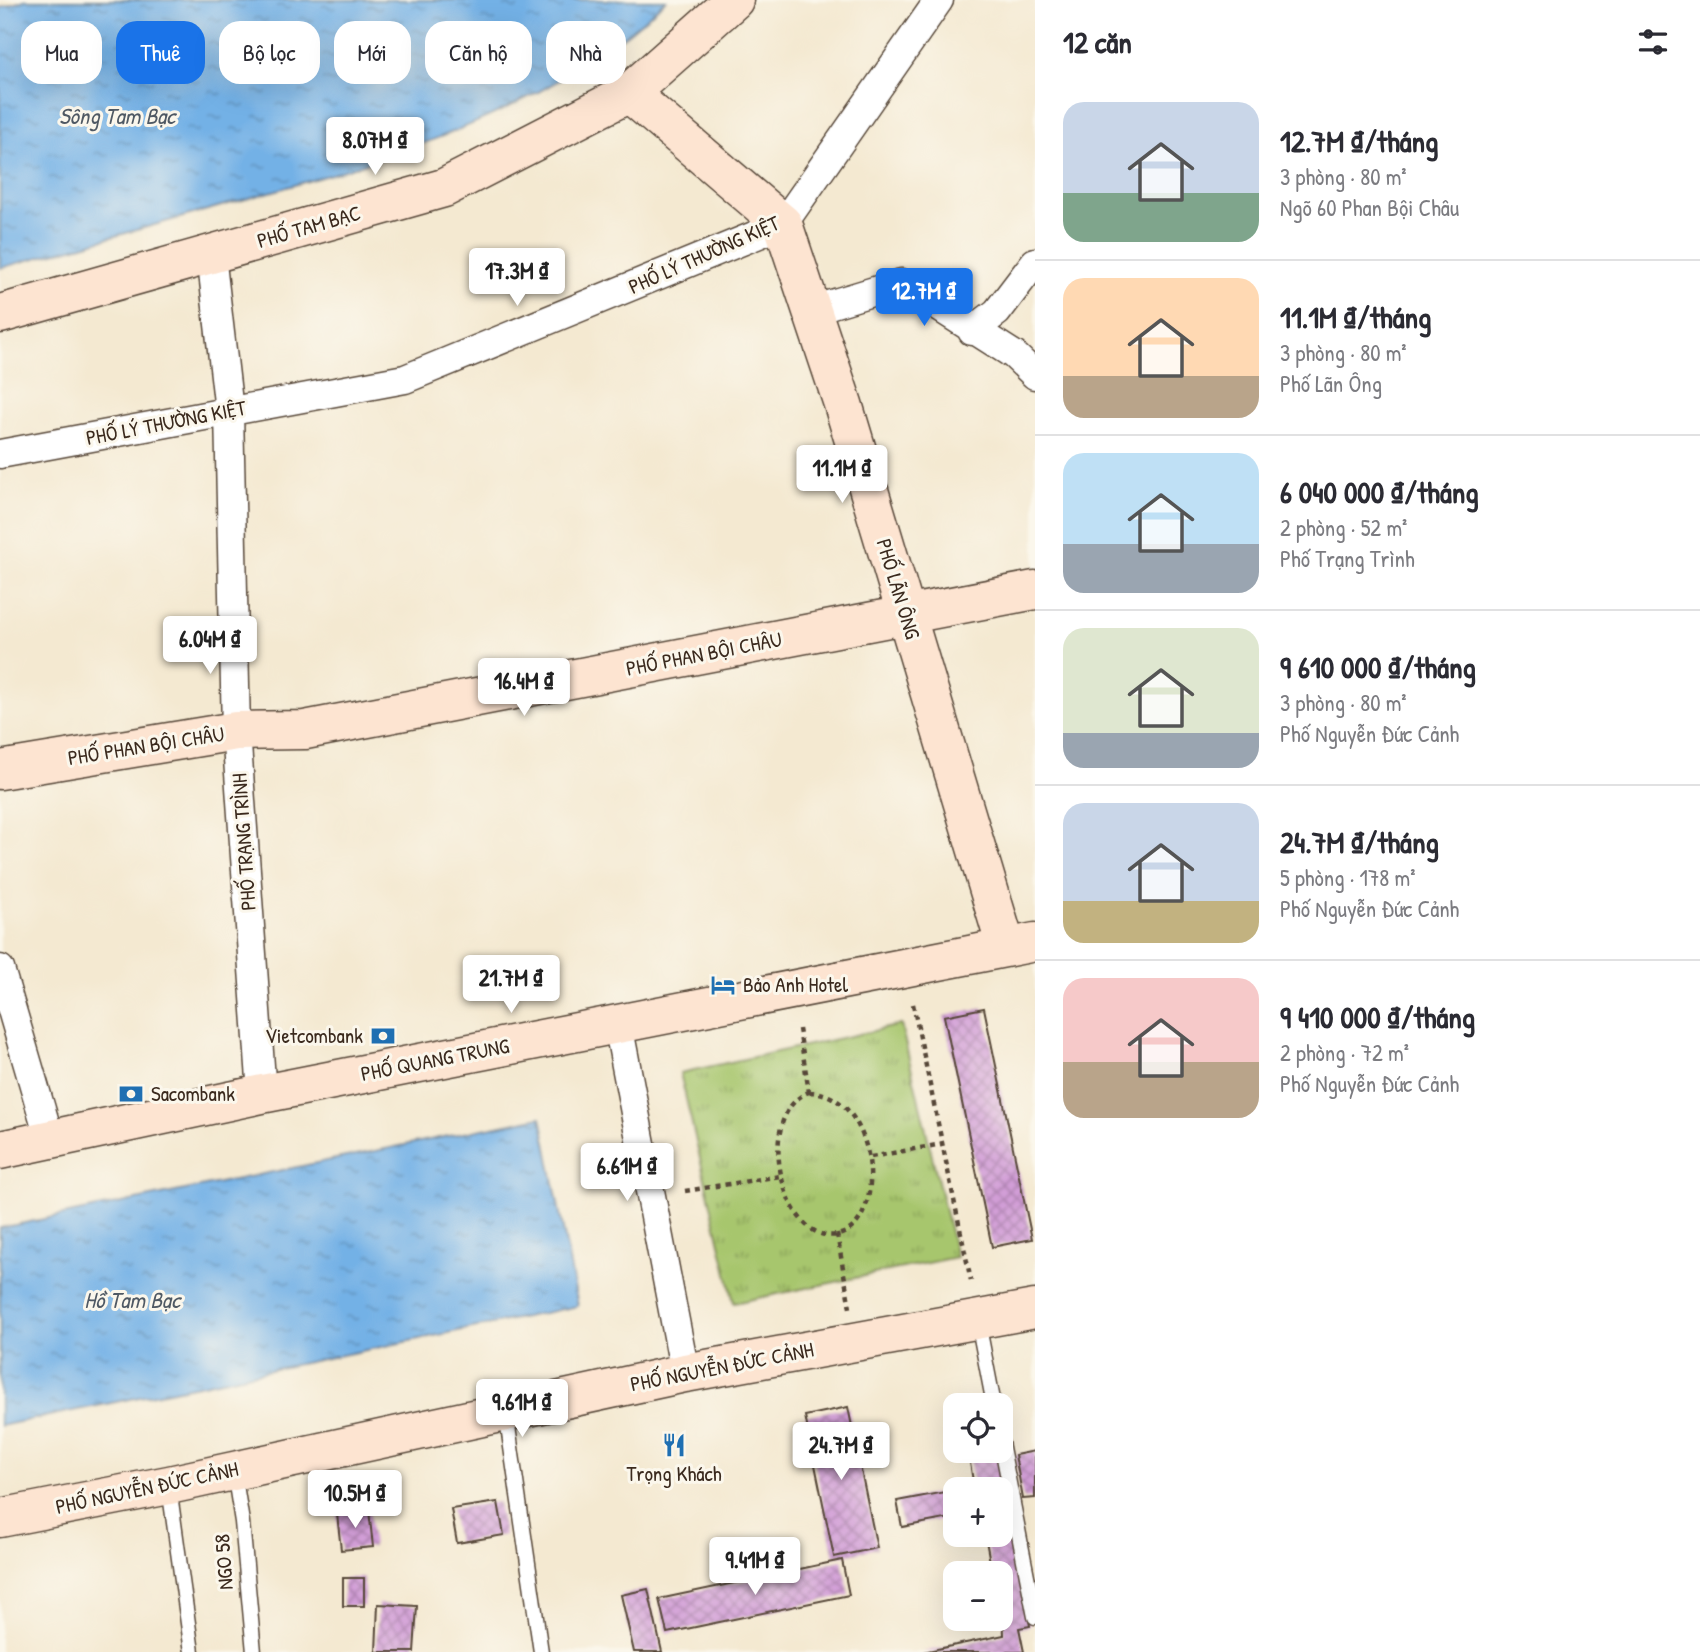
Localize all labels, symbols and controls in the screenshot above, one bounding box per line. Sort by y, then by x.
chip: Mua [21,21,102,84]
chip: Thuê [116,21,205,84]
chip: Bộ lọc [219,21,320,84]
chip: Mới [334,21,411,84]
chip: Căn hộ [425,21,532,84]
chip: Nhà [546,21,626,84]
text: 12 căn [1063,22,1132,62]
icon: filters [1634,23,1672,61]
water label: Sông Tam Bạc [59,100,178,132]
pin: 8.07M ₫ [310,118,440,177]
text: 12.7M ₫/tháng [1280,121,1438,161]
text: 8.07M ₫ [342,124,408,155]
icon: home [1119,130,1203,214]
text: 3 phòng · 80 m² [1280,161,1407,192]
text: Ngõ 60 Phan Bội Châu [1280,192,1459,223]
street label: PHỐ TAM BẠC [254,198,364,255]
street label: PHỐ LÝ THƯỜNG KIỆT [624,208,785,301]
pin: 17.3M ₫ [452,248,582,308]
text: 17.3M ₫ [485,255,549,286]
pin: 12.7M ₫ [859,268,989,328]
text: 12.7M ₫ [892,275,956,306]
text: 11.1M ₫/tháng [1280,297,1431,337]
icon: home [1119,306,1203,390]
text: 3 phòng · 80 m² [1280,337,1407,368]
text: Phố Lãn Ông [1280,368,1382,399]
street label: PHỐ LÝ THƯỜNG KIỆT [83,393,250,452]
pin: 11.1M ₫ [777,446,907,505]
text: 11.1M ₫ [812,452,872,483]
text: 6 040 000 ₫/tháng [1280,472,1479,512]
icon: home [1119,481,1203,565]
text: 2 phòng · 52 m² [1280,512,1407,543]
street label: PHỐ LÃN ÔNG [869,535,927,643]
text: Phố Trạng Trình [1280,543,1415,574]
pin: 6.04M ₫ [145,616,275,676]
text: 6.04M ₫ [179,623,241,654]
street label: PHỐ PHAN BỘI CHÂU [624,624,784,683]
text: 9 610 000 ₫/tháng [1280,647,1476,687]
icon: home [1119,656,1203,740]
pin: 16.4M ₫ [459,658,589,718]
text: 16.4M ₫ [494,665,554,696]
text: 3 phòng · 80 m² [1280,687,1407,718]
text: Phố Nguyễn Đức Cảnh [1280,718,1459,749]
street label: PHỐ PHAN BỘI CHÂU [66,719,226,772]
street label: PHỐ TRẠNG TRÌNH [224,772,263,912]
text: 24.7M ₫/tháng [1280,822,1439,862]
icon: home [1119,831,1203,915]
text: 5 phòng · 178 m² [1280,862,1416,893]
text: Phố Nguyễn Đức Cảnh [1280,893,1459,924]
pin: 21.7M ₫ [446,956,576,1015]
text: 21.7M ₫ [479,962,543,993]
place label: Bảo Anh Hotel [743,970,848,999]
hotel icon: Bảo Anh Hotel [709,971,737,999]
text: 9 410 000 ₫/tháng [1280,997,1475,1037]
icon: home [1119,1006,1203,1090]
place label: Vietcombank [265,1021,363,1050]
bank icon: Vietcombank [369,1022,397,1050]
street label: PHỐ QUANG TRUNG [358,1031,511,1088]
text: 2 phòng · 72 m² [1280,1037,1409,1068]
text: Phố Nguyễn Đức Cảnh [1280,1068,1459,1099]
place label: Sacombank [151,1079,235,1108]
bank icon: Sacombank [117,1080,145,1108]
pin: 6.61M ₫ [562,1144,692,1203]
text: 6.61M ₫ [597,1150,657,1181]
water label: Hồ Tam Bạc [84,1284,183,1315]
street label: PHỐ NGUYỄN ĐỨC CẢNH [628,1334,816,1398]
pin: 9.61M ₫ [457,1380,587,1439]
text: 9.61M ₫ [492,1386,552,1417]
map controls [943,1393,1013,1631]
button: locate [943,1393,1013,1463]
pin: 24.7M ₫ [776,1422,906,1482]
text: 24.7M ₫ [809,1429,873,1460]
restaurant icon: Trọng Khách [660,1431,688,1459]
street label: PHỐ NGUYỄN ĐỨC CẢNH [53,1454,241,1521]
place label: Trọng Khách [626,1459,722,1488]
pin: 10.5M ₫ [290,1470,420,1530]
text: 10.5M ₫ [324,1477,386,1508]
button: + [943,1477,1013,1547]
street label: NGO 58 [207,1533,240,1591]
pin: 9.41M ₫ [690,1538,820,1597]
text: 9.41M ₫ [725,1544,785,1575]
button: − [943,1561,1013,1631]

